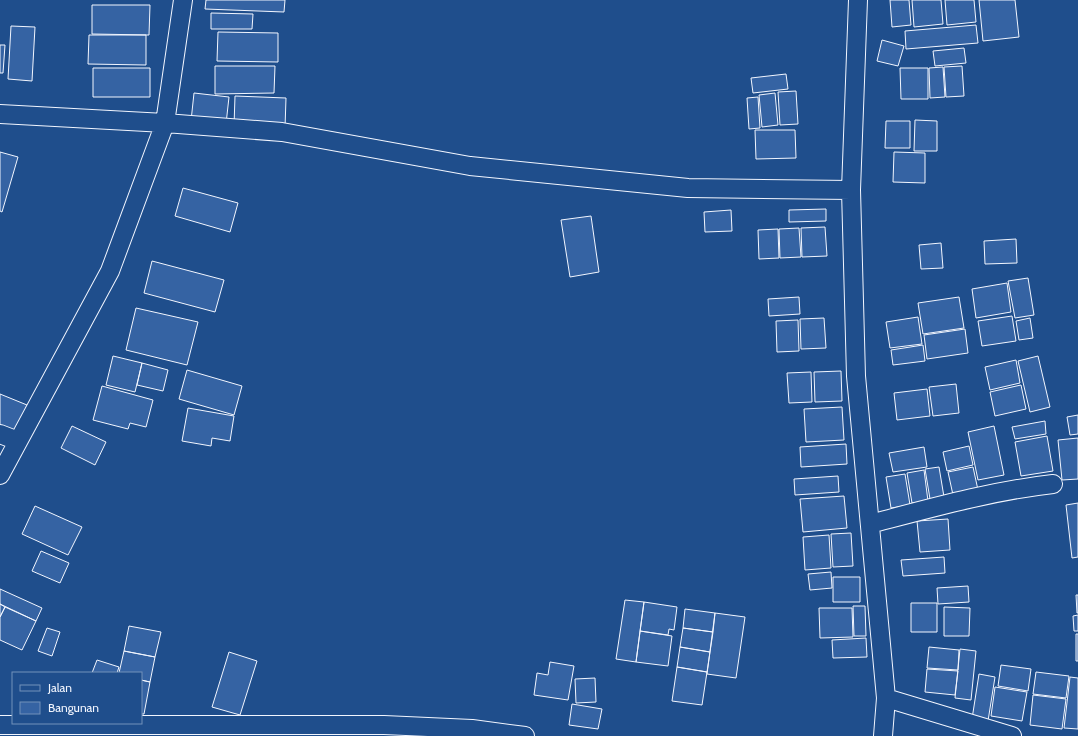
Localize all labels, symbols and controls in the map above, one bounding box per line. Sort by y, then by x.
legend [12,672,142,724]
text: Jalan [47,680,72,695]
text: Bangunan [48,700,99,715]

